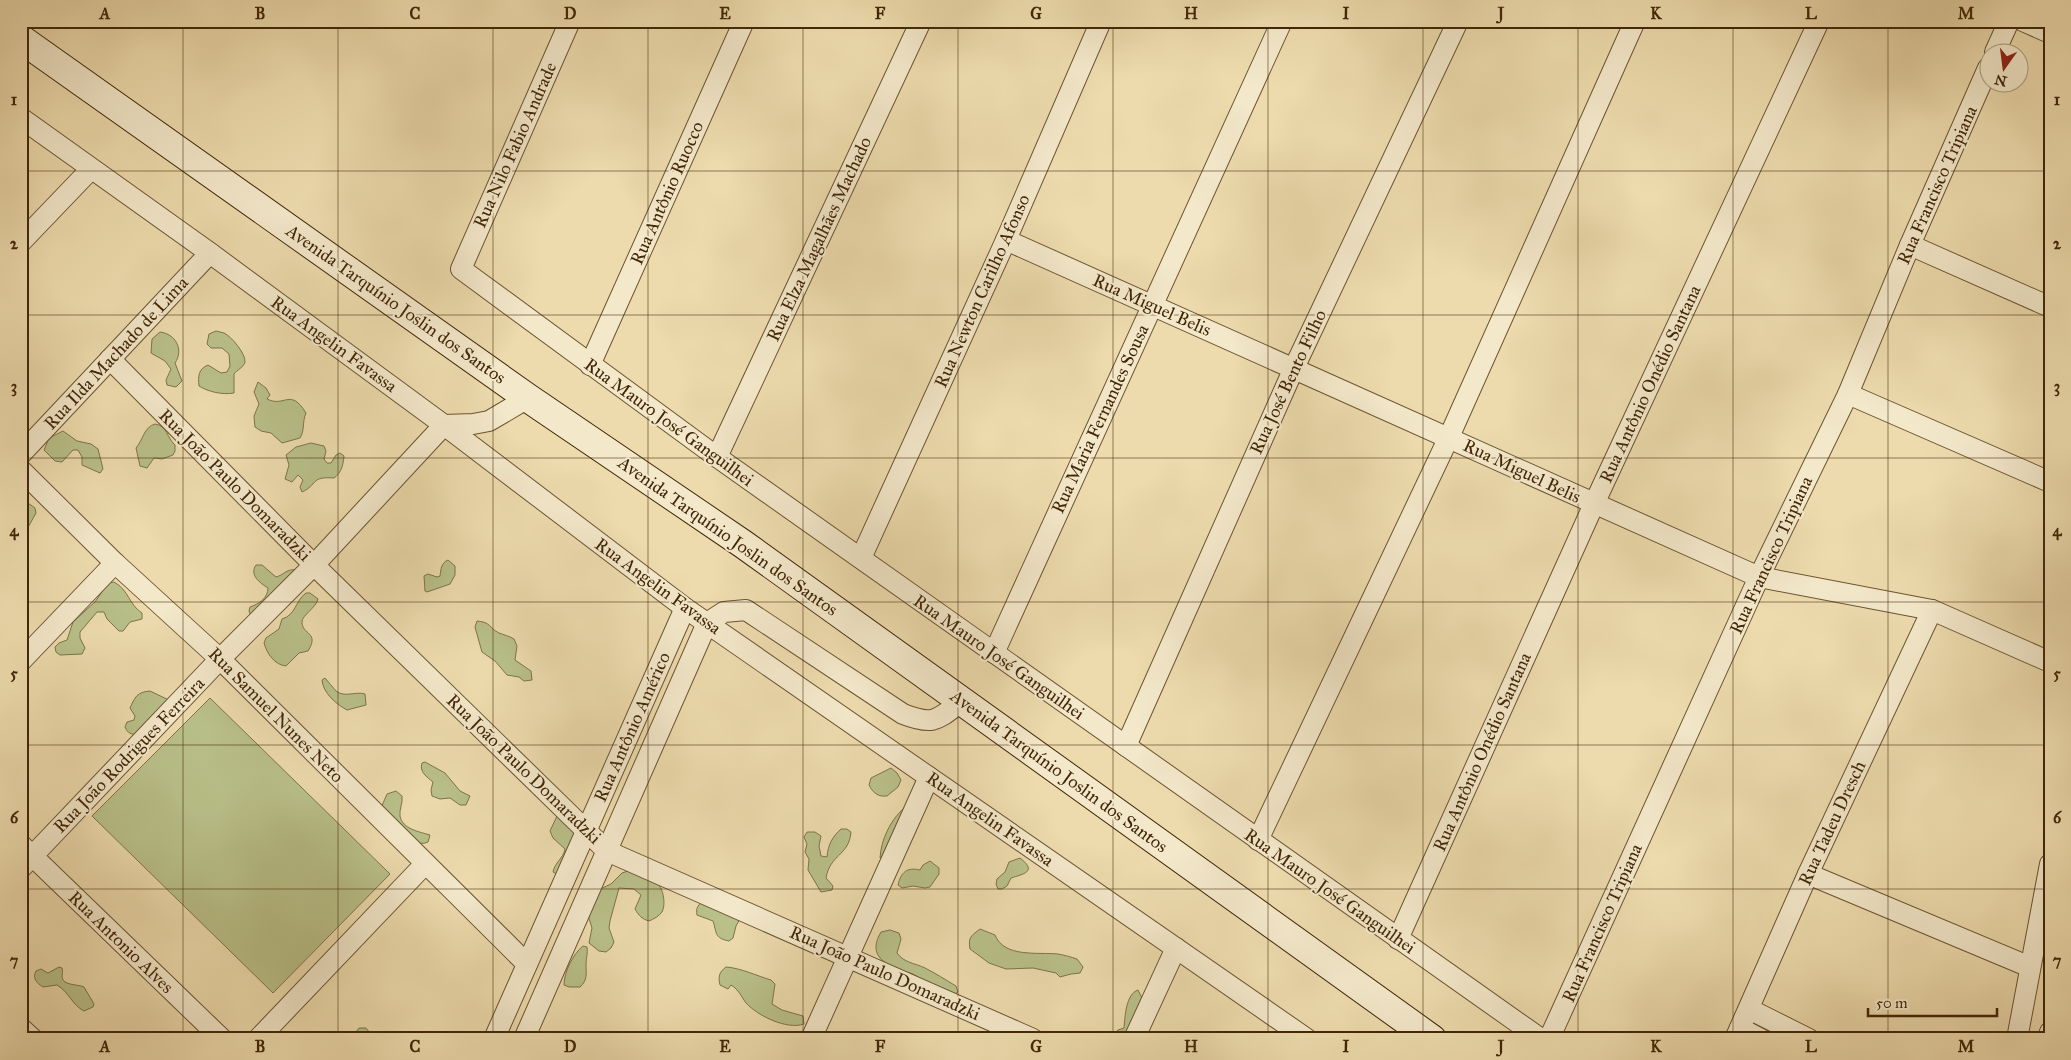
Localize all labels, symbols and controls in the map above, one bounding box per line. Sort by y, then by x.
text: A [99,4,111,23]
text: B [255,4,265,23]
text: C [410,4,421,23]
text: D [564,4,577,23]
text: E [719,4,731,23]
text: F [875,4,886,23]
text: G [1030,4,1042,23]
text: H [1184,4,1198,23]
text: I [1343,4,1350,23]
text: J [1496,4,1505,24]
text: K [1650,4,1662,23]
text: L [1805,4,1817,23]
text: M [1958,4,1975,23]
north arrow [1978,42,2028,92]
street label: Rua Nilo Fabio Andrade [469,59,561,231]
text: N [1993,70,2009,90]
text: 1 [11,90,18,109]
text: 1 [2054,90,2061,109]
street label: Rua Francisco Tripiana [1892,102,1982,268]
street label: Rua Antônio Ruocco [626,118,708,268]
street label: Rua Elza Magalhães Machado [762,133,877,345]
street label: Rua Newton Carilho Afonso [929,191,1035,391]
street label: Avenida Tarquínio Joslin dos Santos [280,219,510,389]
text: 2 [10,234,19,253]
text: 2 [2053,234,2062,253]
street label: Rua Miguel Belis [1089,269,1215,342]
street label: Rua Ilda Machado de Lima [39,272,193,434]
street label: Rua Antônio Onédio Santana [1594,281,1706,486]
street label: Rua Angelin Favassa [266,291,402,398]
street label: Rua José Bento Filho [1245,306,1332,458]
street label: Rua Maria Fernandes Sousa [1047,321,1154,517]
street label: Rua Mauro José Ganguilhei [579,353,758,492]
text: 3 [11,377,17,397]
text: 3 [2054,377,2060,397]
street label: Rua João Paulo Domaradzki [153,404,316,567]
street label: Rua Miguel Belis [1459,434,1584,509]
street label: Avenida Tarquínio Joslin dos Santos [612,451,842,621]
street label: Rua Francisco Tripiana [1725,472,1817,637]
text: 4 [10,521,20,541]
text: 4 [2053,521,2063,541]
street label: Rua Angelin Favassa [590,533,726,640]
street label: Rua Mauro José Ganguilhei [909,589,1089,725]
street label: Rua Samuel Nunes Neto [204,643,348,787]
street label: Rua Antônio Américo [589,649,675,805]
street label: Rua Antônio Onédio Santana [1428,649,1536,855]
text: 5 [10,664,18,683]
text: 5 [2053,664,2061,683]
street label: Rua João Rodrigues Ferreira [49,672,210,838]
street label: Avenida Tarquínio Joslin dos Santos [945,684,1172,858]
street label: Rua João Paulo Domaradzki [441,689,606,849]
street label: Rua Tadeu Dresch [1794,757,1870,889]
street label: Rua Angelin Favassa [921,767,1058,872]
text: 6 [10,808,19,827]
text: 6 [2053,808,2062,827]
street label: Rua Mauro José Ganguilhei [1240,823,1420,959]
street label: Rua Francisco Tripiana [1557,840,1647,1006]
street label: Rua Antonio Alves [64,886,178,998]
street label: Rua João Paulo Domaradzki [786,921,984,1026]
text: 7 [10,951,19,970]
text: 7 [2053,951,2062,970]
scale bar [1868,985,1997,1017]
text: 50 m [1876,994,1908,1012]
text: A [99,1037,111,1056]
text: B [255,1037,265,1056]
text: C [410,1037,421,1056]
text: D [564,1037,577,1056]
text: E [719,1037,731,1056]
text: F [875,1037,886,1056]
text: G [1030,1037,1042,1056]
text: H [1184,1037,1198,1056]
text: I [1343,1037,1350,1056]
text: J [1496,1037,1505,1057]
text: K [1650,1037,1662,1056]
text: L [1805,1037,1817,1056]
text: M [1958,1037,1975,1056]

